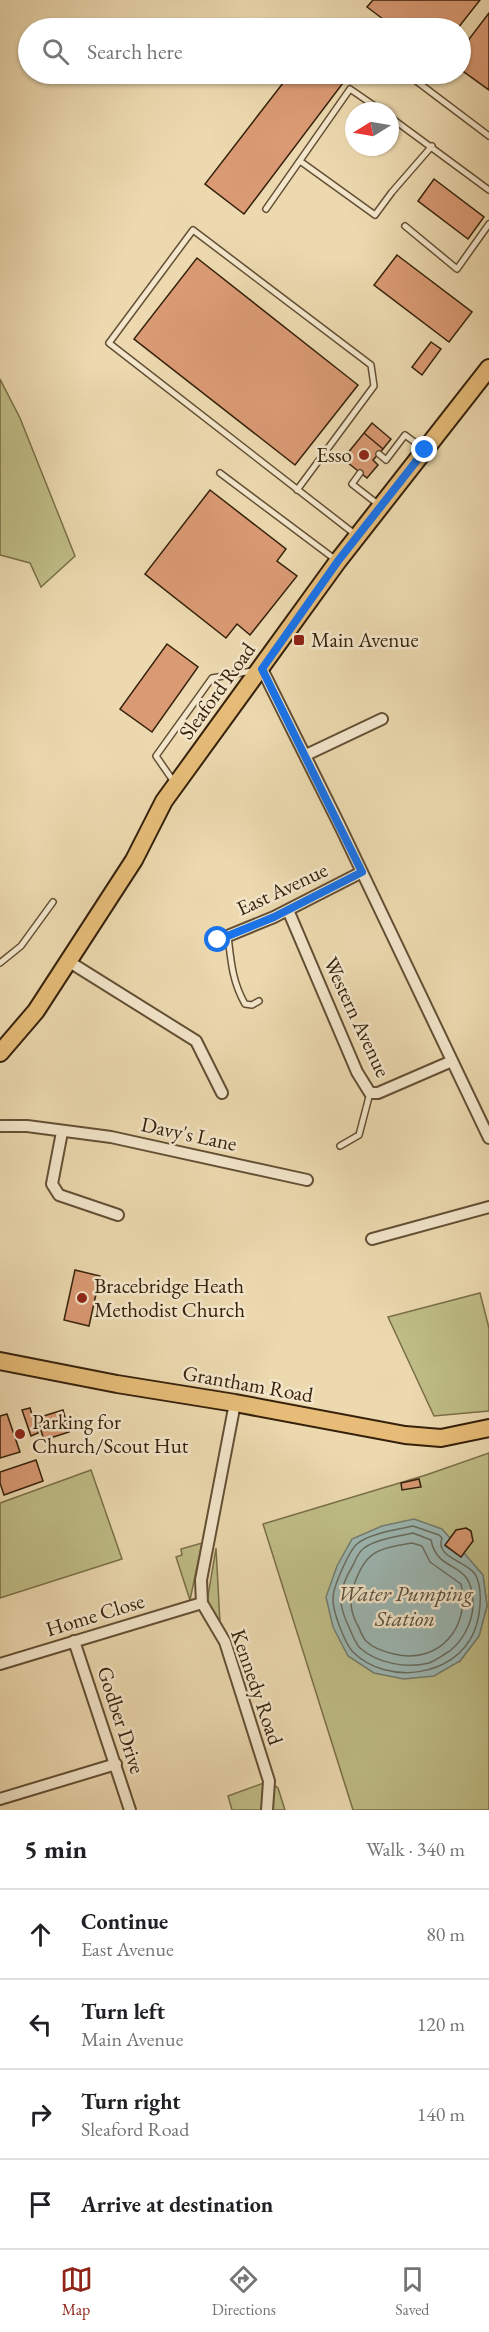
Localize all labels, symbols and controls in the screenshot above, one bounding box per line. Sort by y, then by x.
search box [18,18,471,84]
icon: search [39,35,72,68]
text: Search here [87,37,182,66]
north arrow [345,102,399,156]
route end [411,436,437,462]
place label: Esso [316,441,352,468]
marker: Esso [357,448,371,462]
place label: Main Avenue [311,626,419,653]
marker: Main Avenue [292,633,306,647]
street label: Sleaford Road [172,636,261,745]
street label: East Avenue [232,856,332,921]
route start [204,926,230,952]
street label: Western Avenue [318,952,397,1081]
street label: Davy's Lane [139,1110,239,1157]
place label: Bracebridge Heath Methodist Church [94,1272,245,1323]
marker: Bracebridge Heath Methodist Church [75,1291,89,1305]
street label: Grantham Road [181,1359,316,1408]
place label: Parking for Church/Scout Hut [32,1408,189,1459]
marker: Parking for Church/Scout Hut [13,1427,27,1441]
water label: Water Pumping Station [337,1579,473,1633]
street label: Home Close [42,1587,147,1642]
street label: Kennedy Road [225,1625,290,1749]
street label: Godber Drive [91,1663,152,1777]
text: 5 min [24,1832,87,1866]
text: Walk · 340 m [366,1836,465,1862]
text: Continue [81,1907,168,1936]
icon: ahead [24,1918,57,1951]
text: 80 m [426,1921,465,1947]
text: East Avenue [81,1936,174,1962]
text: Turn left [81,1997,165,2026]
icon: left [24,2008,57,2041]
text: 120 m [417,2011,465,2037]
text: Main Avenue [81,2026,183,2052]
text: Turn right [81,2087,180,2116]
icon: right [24,2098,57,2131]
text: 140 m [417,2101,465,2127]
text: Sleaford Road [81,2116,189,2142]
icon: arrive [24,2188,57,2221]
text: Arrive at destination [81,2190,273,2219]
tab: Map [60,2263,93,2320]
tab: Directions [212,2263,276,2320]
tab: Saved [395,2263,429,2320]

